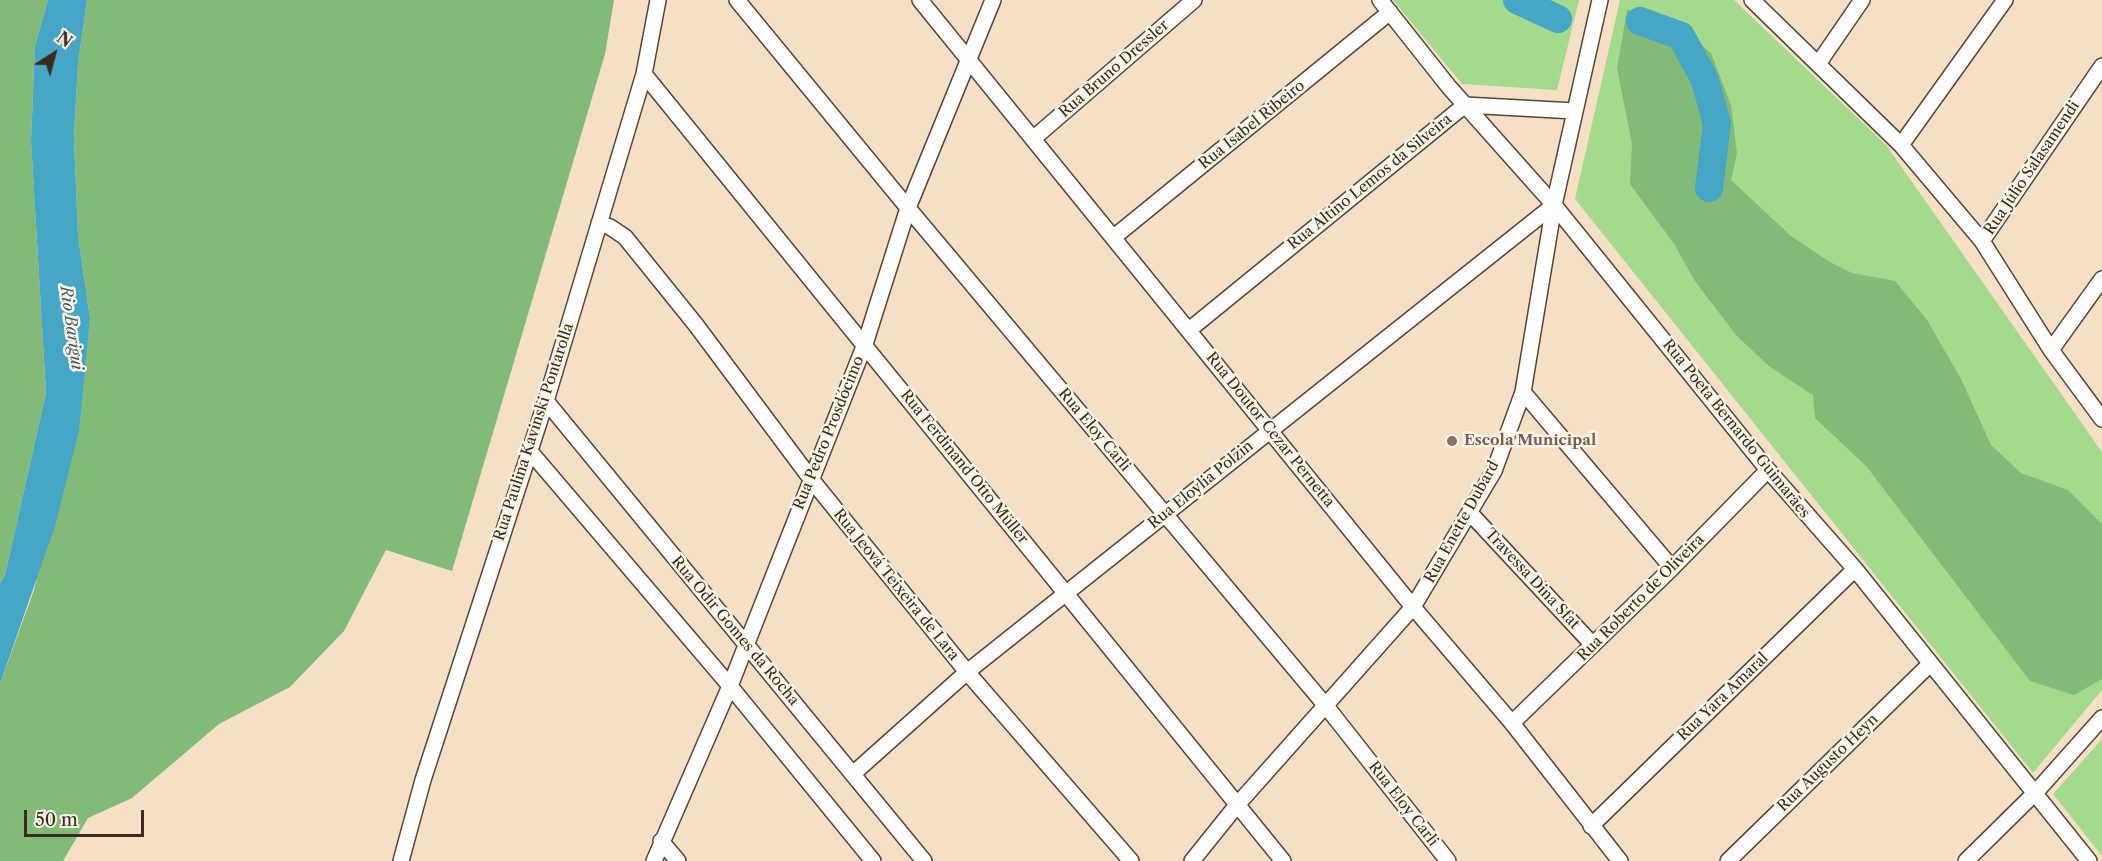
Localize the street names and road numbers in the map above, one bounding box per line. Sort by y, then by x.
street label: Rua Bruno Dressler [1055,16,1173,122]
street label: Rua Isabel Ribeiro [1195,77,1309,173]
street label: Rua Júlio Salasamendi [1980,98,2084,238]
street label: Rua Altino Lemos da Silveira [1284,110,1456,254]
street label: Rua Paulina Kavinski Pontarolla [490,321,578,543]
street label: Rua Poeta Bernardo Guimarães [1658,336,1814,522]
street label: Rua Doutor Cezar Pernetta [1202,349,1338,511]
street label: Rua Pedro Prosdócimo [790,354,868,512]
street label: Rua Eloy Carli [1054,385,1134,475]
street label: Rua Ferdinand Otto Müller [896,386,1032,548]
street label: Rua Eloylia Polzin [1145,437,1257,533]
street label: Rua Enette Dubard [1421,458,1503,586]
street label: Rua Jeová Teixeira de Lara [829,506,963,664]
street label: Travessa Dina Sfat [1481,525,1583,633]
street label: Rua Roberto de Oliveira [1574,531,1708,665]
street label: Rua Odir Gomes da Rocha [667,553,803,709]
street label: Rua Yara Amaral [1674,649,1772,745]
street label: Rua Augusto Heyn [1774,710,1882,816]
street label: Rua Eloy Carli [1364,758,1442,850]

